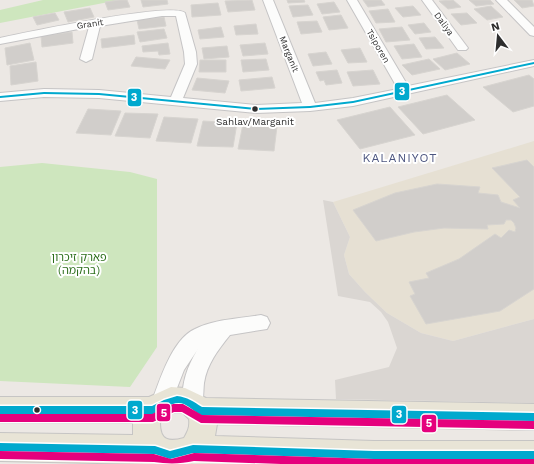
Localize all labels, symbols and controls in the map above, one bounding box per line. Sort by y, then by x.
street label: Daliya [432,10,456,38]
north arrow [478,16,518,56]
street label: Granit [76,17,104,31]
text: N [490,19,501,34]
street label: Tsiporen [364,27,392,65]
street label: Marganit [277,35,301,74]
line badge: 3 [394,82,410,101]
text: 3 [399,85,406,98]
line badge: 3 [127,88,142,107]
text: 3 [131,91,138,104]
marker: Sahlav/Marganit [250,104,260,114]
place label: Sahlav/Marganit [216,116,295,127]
district label: KALANIYOT [363,151,437,165]
park label: פארק זיכרון (בהקמה) [51,251,107,277]
line badge: 3 [127,400,143,420]
line badge: 5 [156,403,171,422]
text: 3 [132,404,139,417]
unlabelled marker [32,405,42,415]
line badge: 3 [391,405,407,424]
text: 5 [161,407,167,420]
text: 3 [396,408,403,421]
line badge: 5 [421,414,437,433]
text: 5 [426,417,432,430]

